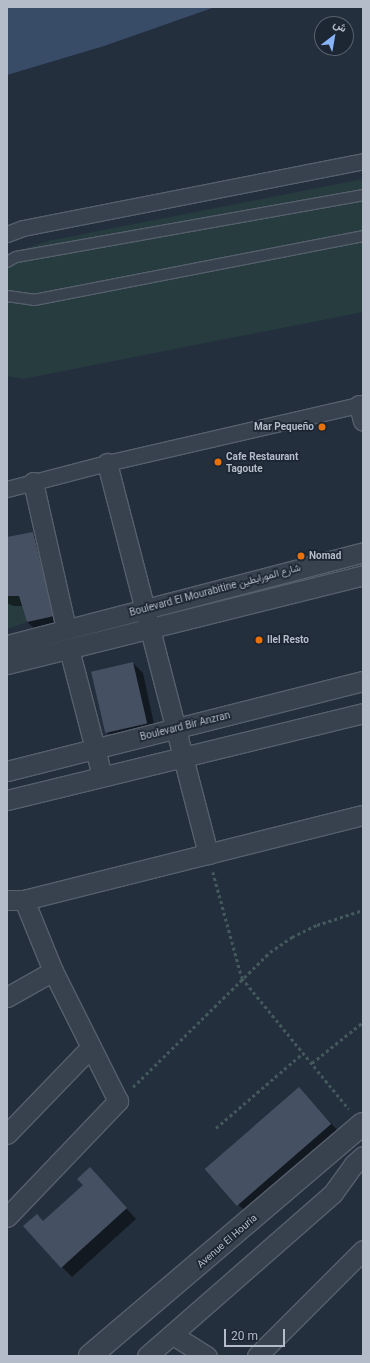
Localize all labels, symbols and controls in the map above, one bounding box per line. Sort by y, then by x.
north arrow [314,16,354,56]
text: ش [331,17,349,35]
place label: Mar Pequeño [254,421,314,433]
marker: Mar Pequeño [317,422,327,432]
place label: Cafe Restaurant Tagoute [226,450,298,474]
marker: Cafe Restaurant Tagoute [213,457,223,467]
place label: Nomad [309,550,341,562]
marker: Nomad [296,551,306,561]
street label: Boulevard El Mourabitine شارع المورابطين [128,561,302,619]
place label: Ilel Resto [267,634,309,646]
marker: Ilel Resto [254,635,264,645]
street label: Boulevard Bir Anzran [139,709,231,743]
street label: Avenue El Houria [195,1212,259,1270]
scale bar [226,1321,287,1347]
text: 20 m [231,1329,258,1343]

